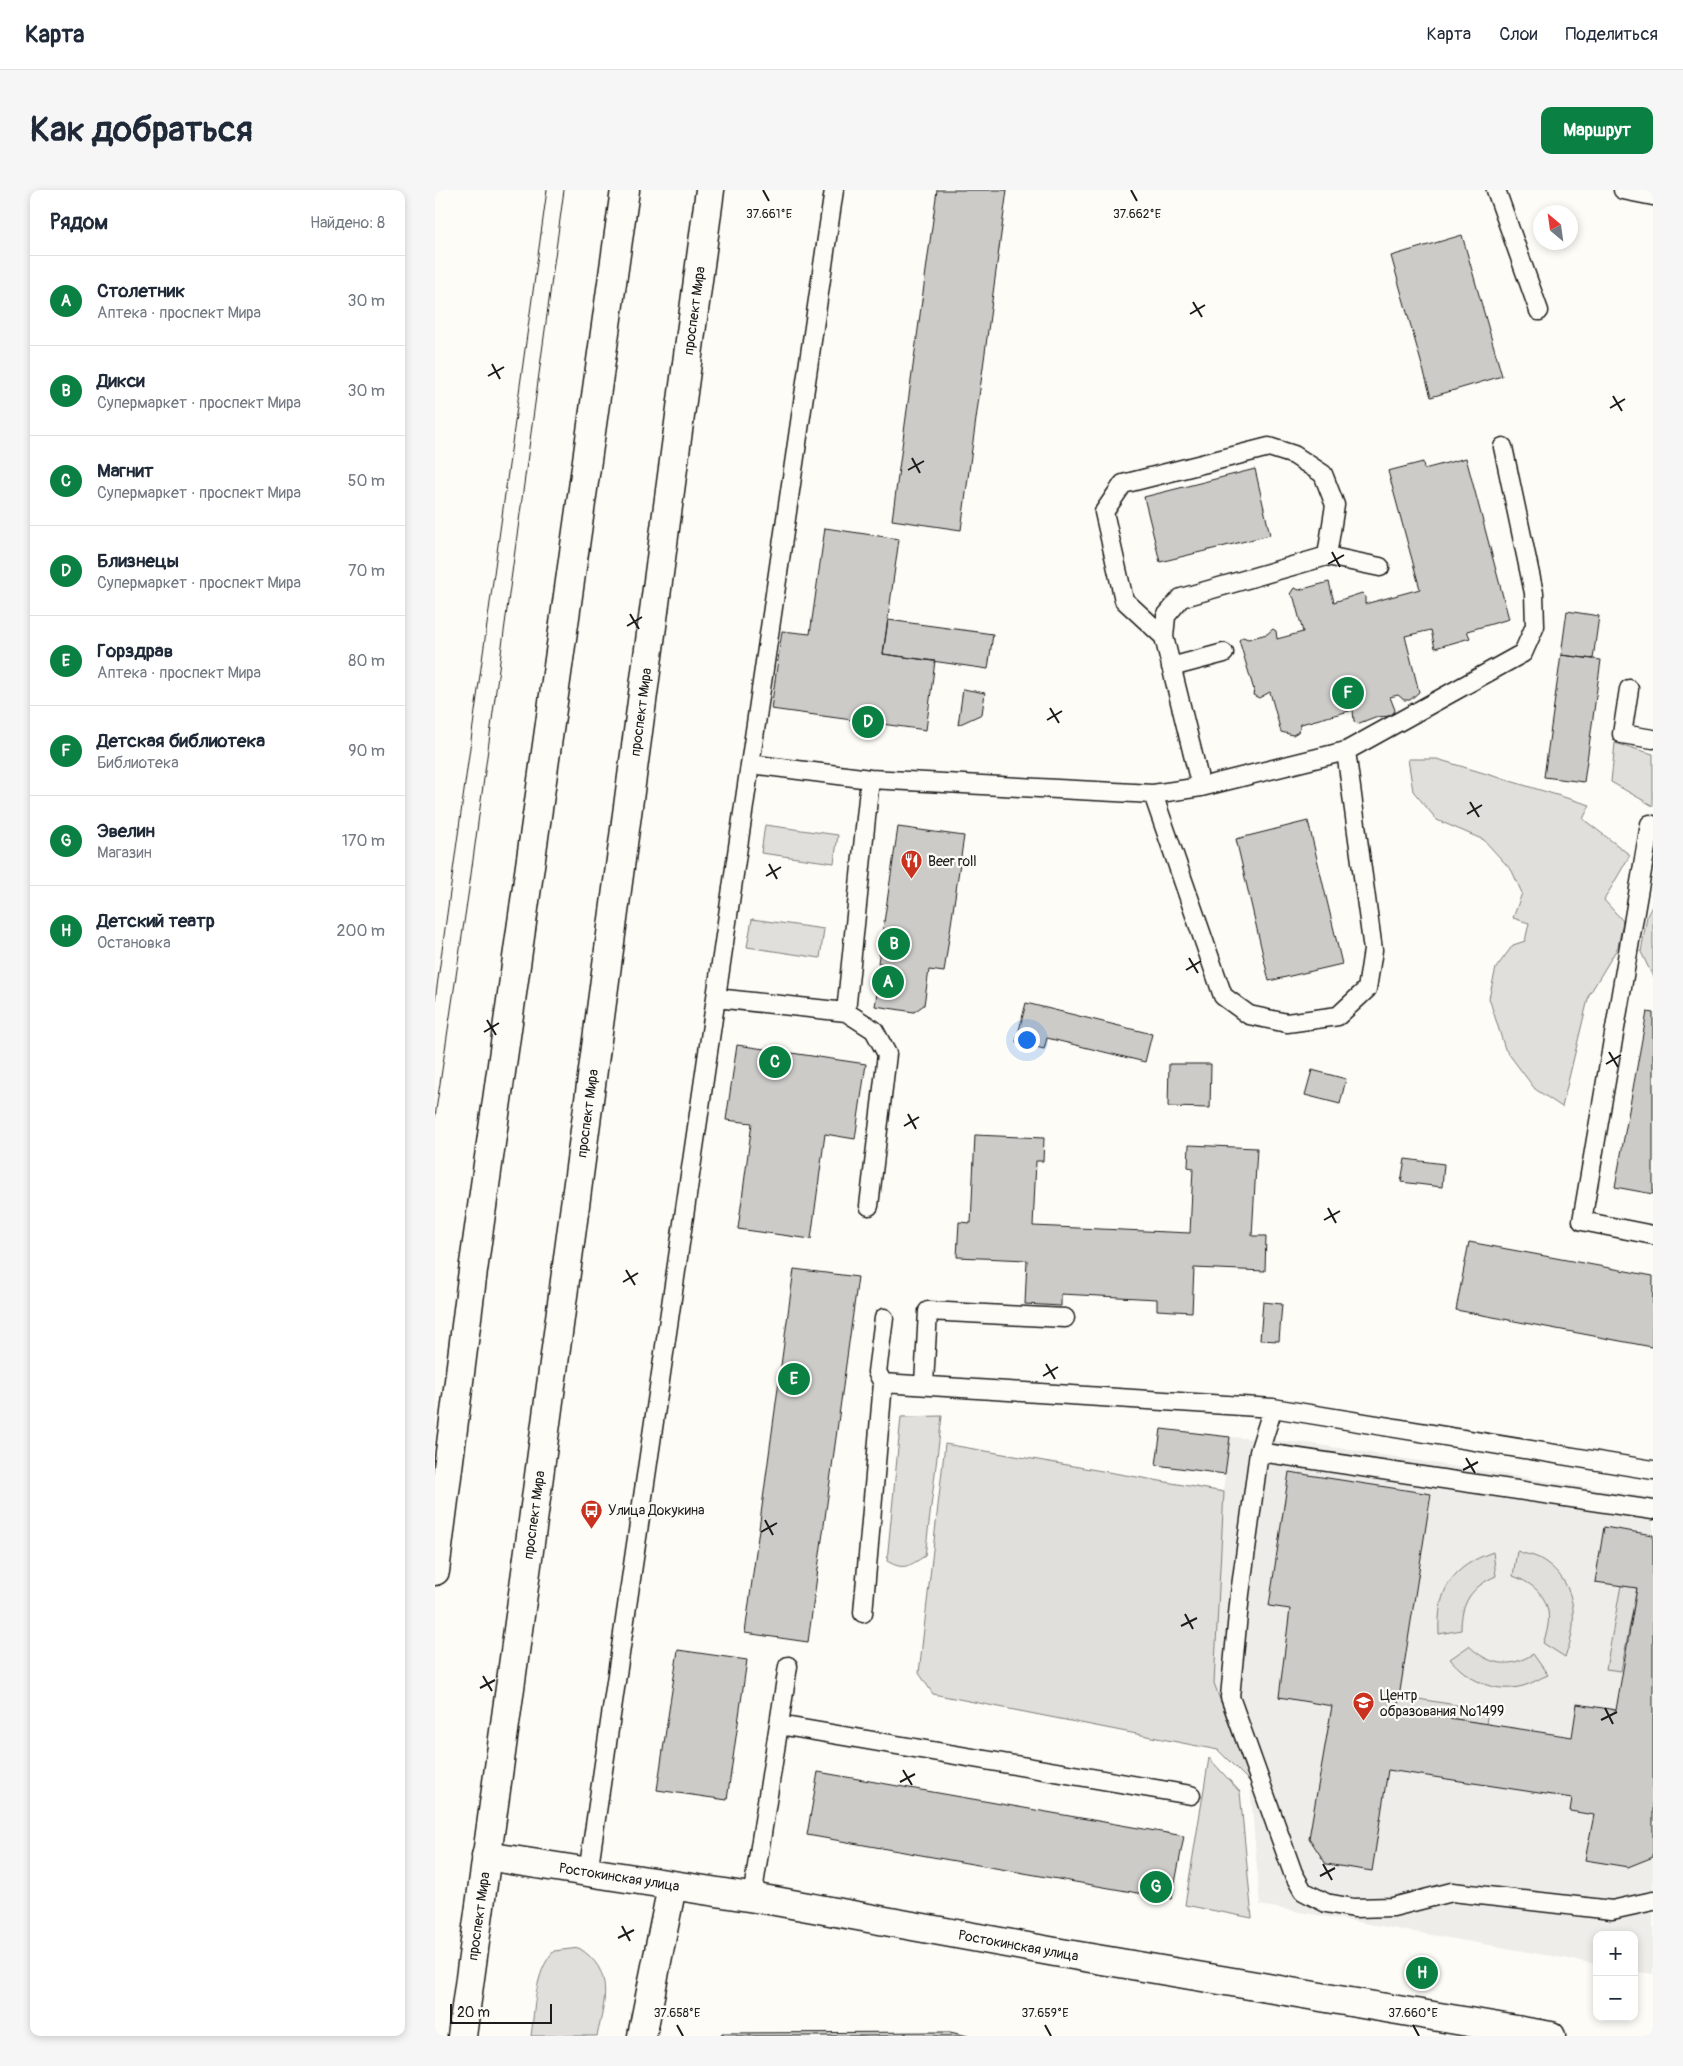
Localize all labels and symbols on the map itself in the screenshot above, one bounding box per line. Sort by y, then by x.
north arrow [1533,205,1578,250]
text: 37.661°E [746,207,792,222]
text: 37.662°E [1113,207,1161,222]
street label: проспект Мира [680,265,708,356]
street label: проспект Мира [626,667,655,757]
pin: F [1332,674,1364,712]
pin: D [852,703,884,741]
restaurant icon: Beer roll [900,849,924,880]
place label: Beer roll [928,853,977,870]
pin: B [878,925,910,963]
pin: A [872,963,904,1001]
your location [1014,1027,1040,1053]
pin: C [759,1043,791,1081]
street label: проспект Мира [573,1068,602,1159]
pin: E [778,1360,810,1398]
street label: проспект Мира [519,1470,548,1560]
bus stop icon: Улица Докукина [580,1498,604,1529]
place label: Улица Докукина [608,1502,704,1519]
place label: Центр образования №1499 [1380,1687,1504,1720]
school or university icon: Центр образования №1499 [1352,1691,1376,1722]
street label: Ростокинская улица [558,1859,681,1895]
pin: G [1140,1868,1172,1906]
street label: проспект Мира [464,1871,493,1961]
street label: Ростокинская улица [957,1926,1080,1964]
pin: H [1406,1954,1438,1992]
scale bar [450,2001,553,2024]
text: 37.658°E [654,2006,700,2021]
text: 37.659°E [1022,2006,1068,2021]
text: 37.660°E [1388,2006,1438,2021]

